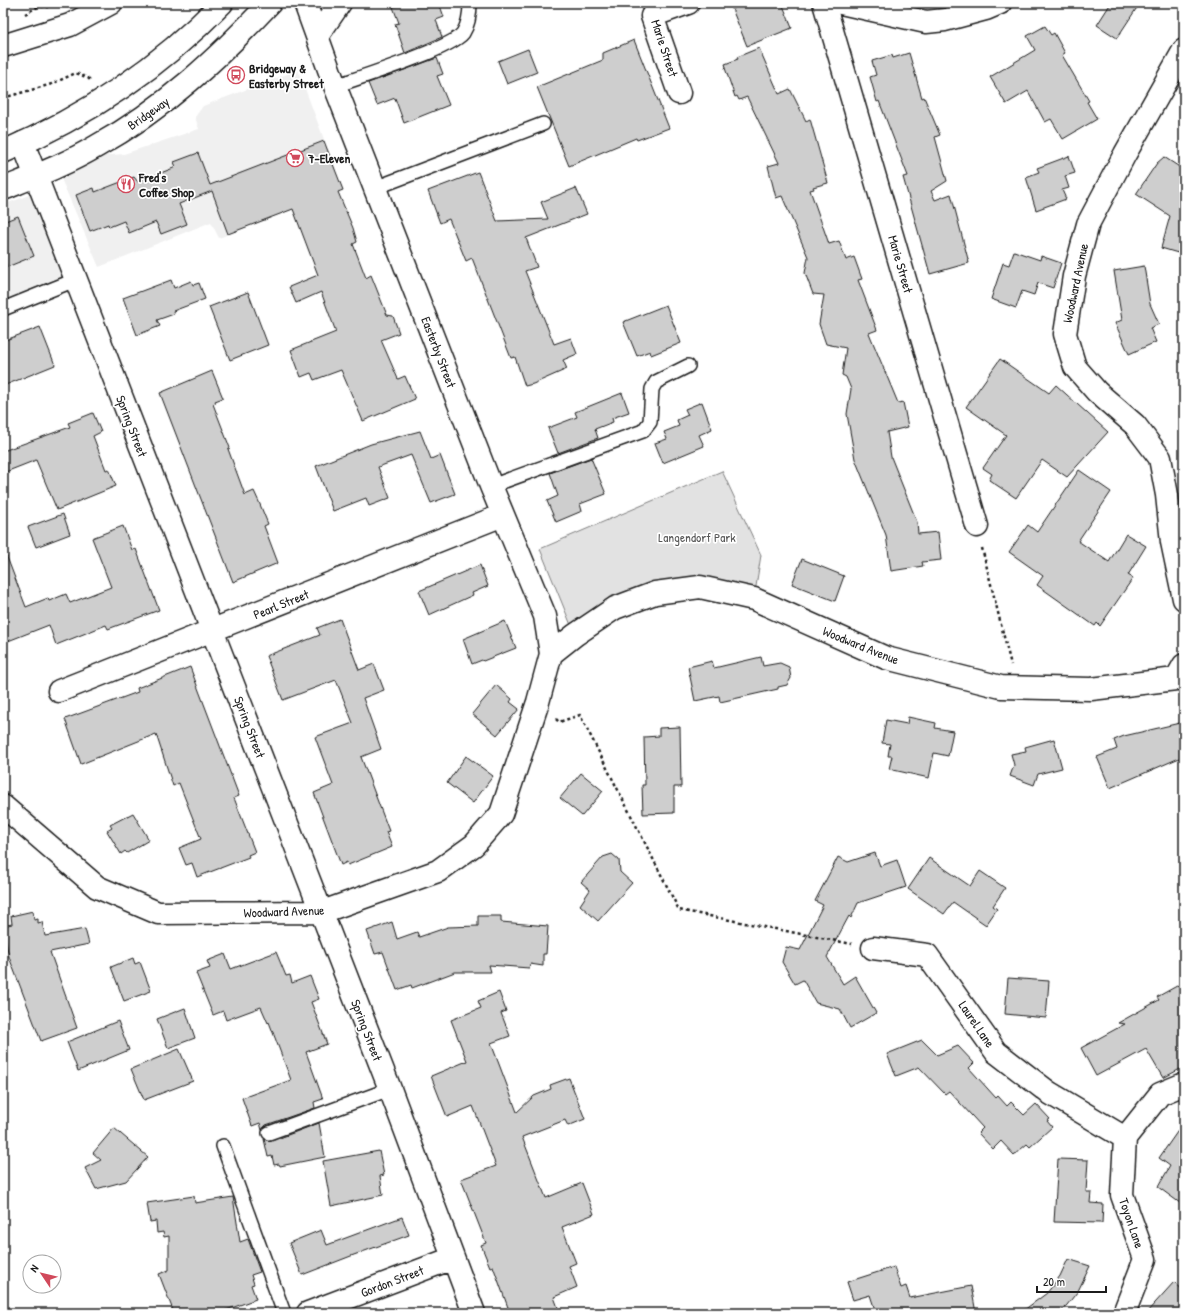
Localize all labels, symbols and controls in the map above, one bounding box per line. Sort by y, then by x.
street label: Marie Street [647,17,683,79]
place label: Bridgeway & Easterby Street [249,59,324,93]
bus stop icon: Bridgeway & Easterby Street [226,65,246,85]
street label: Bridgeway [124,92,173,134]
supermarket icon: 7-Eleven [285,148,305,168]
place label: 7-Eleven [307,149,350,167]
place label: Fred's Coffee Shop [138,168,194,202]
restaurant icon: Fred's Coffee Shop [116,174,136,194]
street label: Marie Street [884,233,918,295]
street label: Woodward Avenue [1058,242,1092,324]
street label: Easterby Street [417,314,461,391]
street label: Spring Street [112,393,152,460]
park label: Langendorf Park [658,528,736,546]
street label: Pearl Street [251,585,312,623]
street label: Woodward Avenue [820,622,902,668]
street label: Spring Street [230,694,270,761]
street label: Woodward Avenue [243,901,325,921]
street label: Spring Street [347,997,387,1064]
street label: Laurel Lane [955,997,999,1051]
street label: Toyon Lane [1115,1196,1149,1250]
north arrow [22,1254,62,1294]
street label: Gordon Street [358,1261,426,1301]
text: N [26,1262,41,1275]
scale bar [1037,1268,1106,1294]
text: 20 m [1043,1273,1065,1290]

